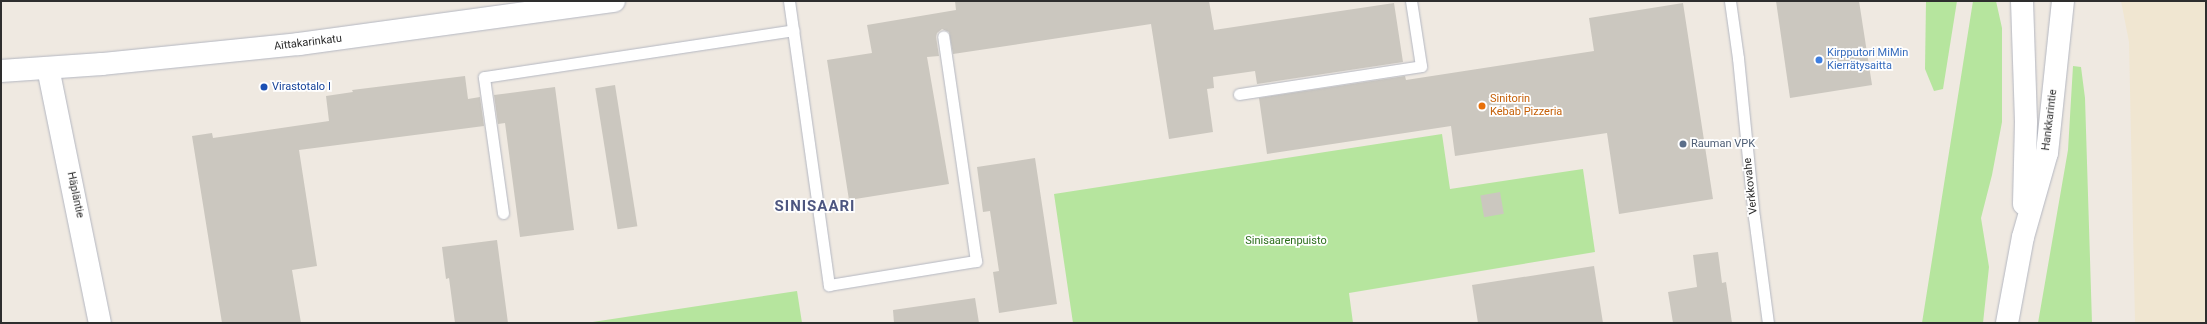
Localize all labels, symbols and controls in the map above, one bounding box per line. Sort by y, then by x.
street label: Aittakarinkatu [273,32,343,54]
place label: Kirpputori MiMin Kierrätysaitta [1827,47,1908,73]
marker: Kirpputori MiMin Kierrätysaitta [1814,55,1824,65]
place label: Virastotalo I [272,80,331,94]
marker: Virastotalo I [259,82,269,92]
street label: Hankkarintie [2040,89,2060,151]
place label: Sinitorin Kebab Pizzeria [1490,93,1562,119]
marker: Sinitorin Kebab Pizzeria [1477,101,1487,111]
place label: Rauman VPK [1691,137,1755,151]
marker: Rauman VPK [1678,139,1688,149]
street label: Verkkovahe [1741,157,1761,215]
street label: Häpläntie [64,171,86,219]
district label: SINISAARI [775,198,855,216]
park label: Sinisaarenpuisto [1245,234,1327,248]

